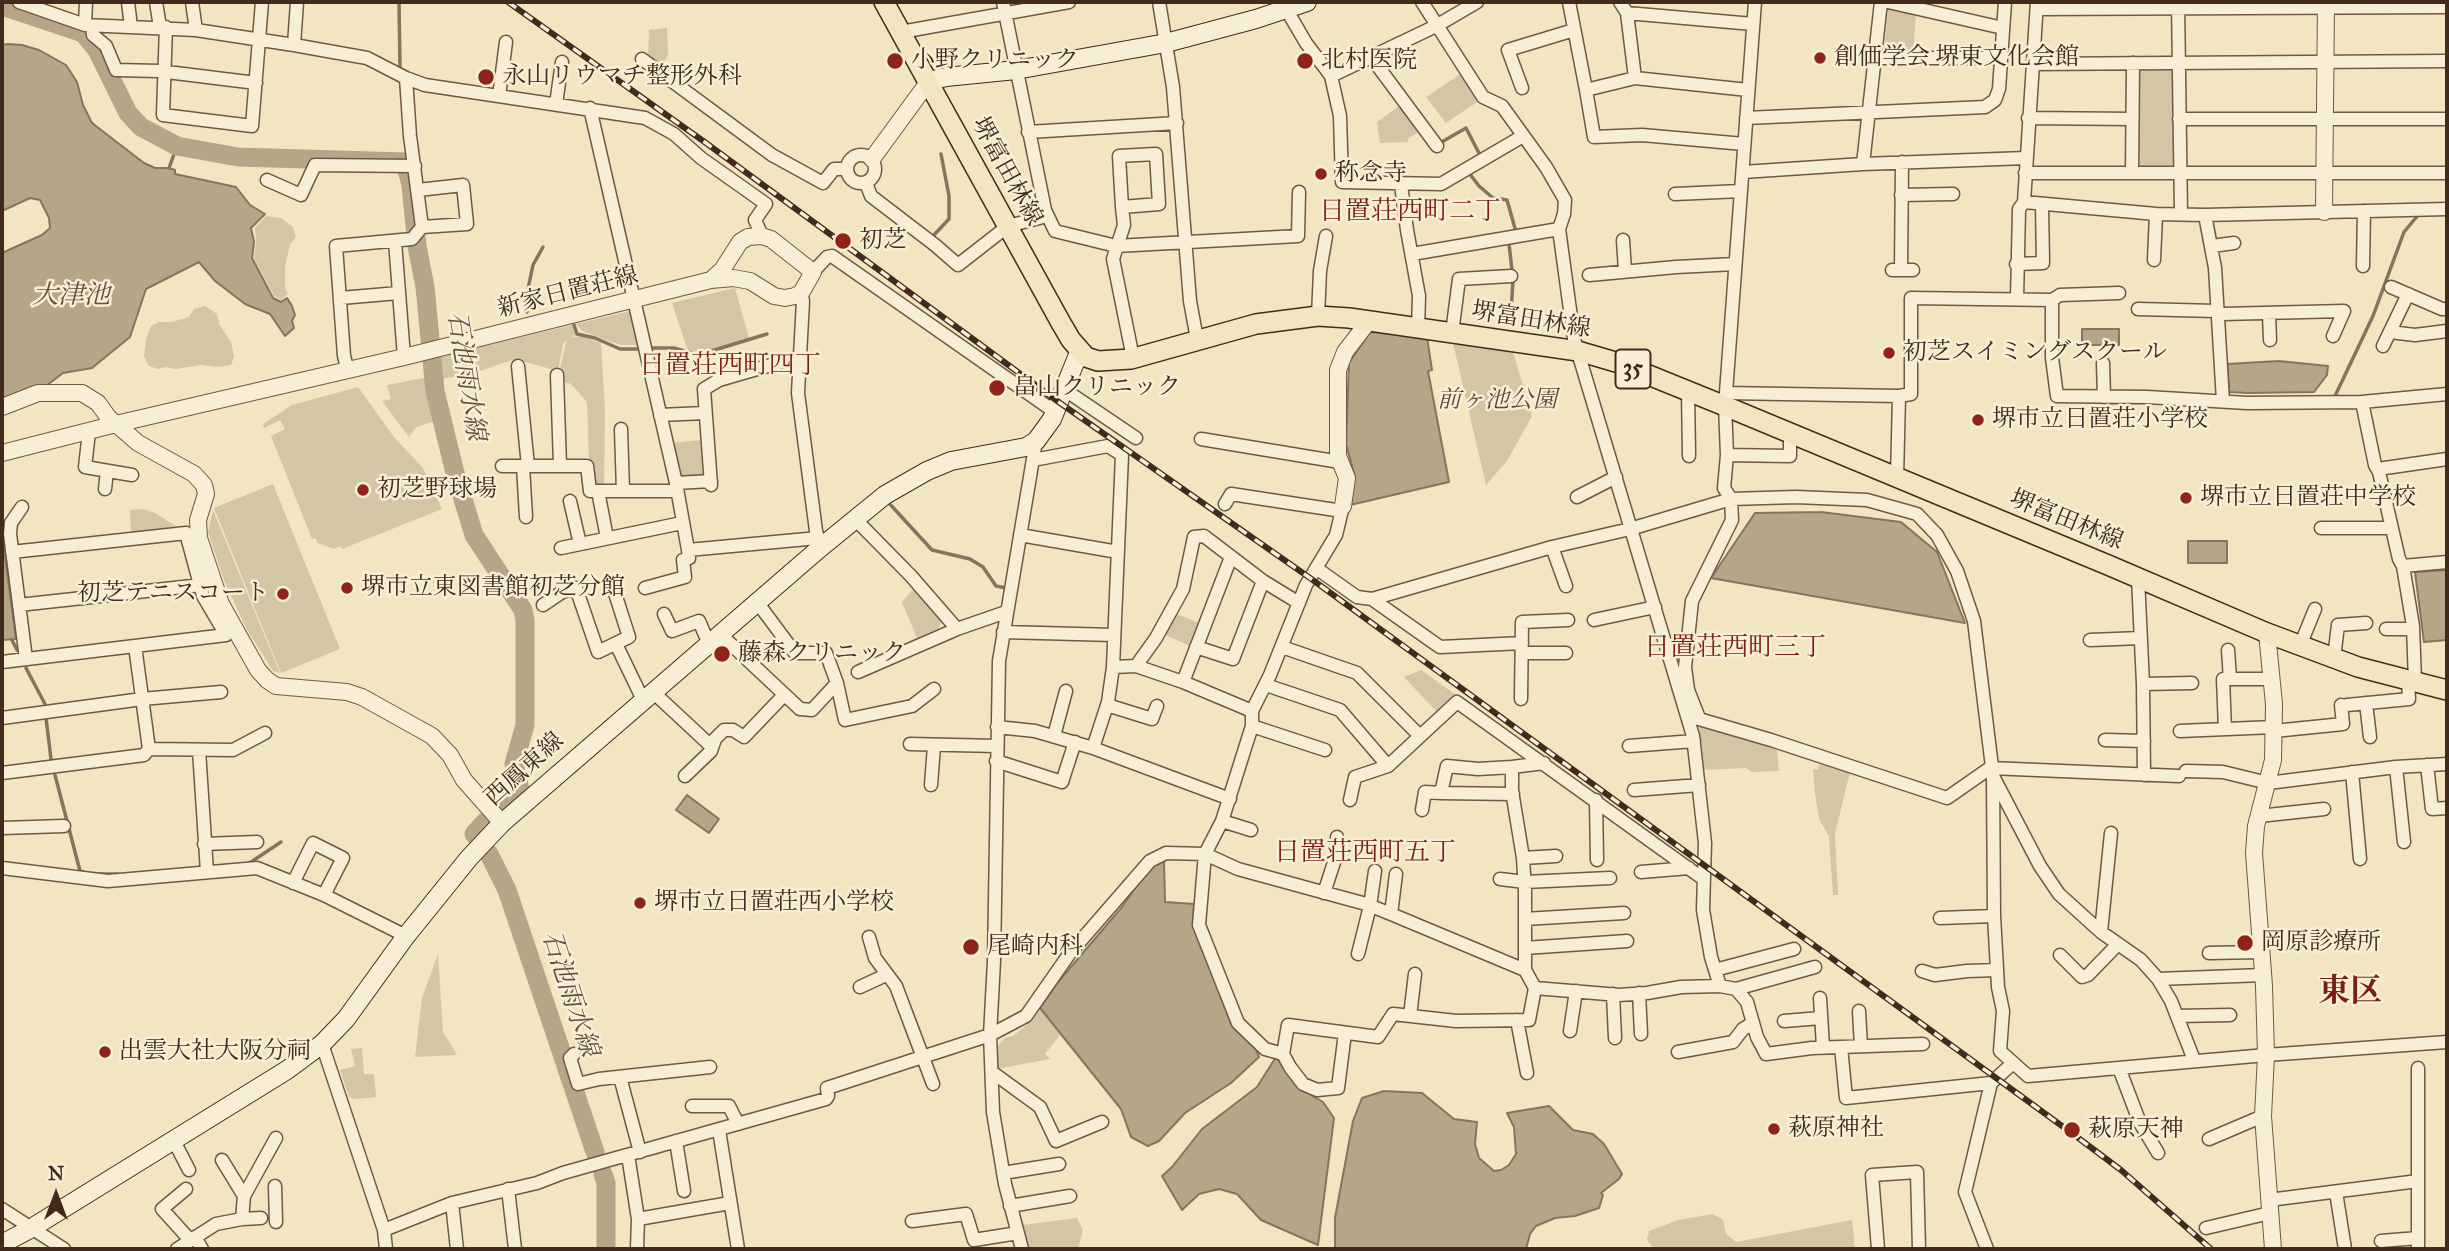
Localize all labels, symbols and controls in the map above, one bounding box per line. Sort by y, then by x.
place label: 創価学会 堺東文化会館 [1834,44,2079,72]
place label: 小野クリニック [911,47,1079,75]
place label: 北村医院 [1321,47,1417,75]
marker: 創価学会 堺東文化会館 [1812,50,1828,66]
marker: 小野クリニック [885,51,905,71]
marker: 北村医院 [1295,51,1315,71]
place label: 永山リウマチ整形外科 [502,63,742,91]
marker: 永山リウマチ整形外科 [476,67,496,87]
street label: 堺富田林線 [964,113,1048,231]
place label: 称念寺 [1335,160,1407,188]
marker: 称念寺 [1313,166,1329,182]
district label: 日置荘西町二丁 [1319,197,1501,229]
place label: 初芝 [859,227,907,255]
marker: 初芝 [833,231,853,251]
street label: 新家日置荘線 [495,262,641,324]
water label: 大津池 [32,281,110,313]
street label: 堺富田林線 [1469,297,1593,345]
water label: 石池雨水線 [439,309,491,443]
place label: 初芝スイミングスクール [1903,339,2167,367]
marker: 初芝スイミングスクール [1881,345,1897,361]
road number: 35 [1616,350,1650,388]
district label: 日置荘西町四丁 [639,351,821,383]
place label: 畠山クリニック [1013,374,1181,402]
marker: 畠山クリニック [987,378,1007,398]
park label: 前ヶ池公園 [1437,387,1557,415]
place label: 堺市立日置荘小学校 [1992,406,2208,434]
marker: 堺市立日置荘小学校 [1970,412,1986,428]
place label: 初芝野球場 [377,476,497,504]
marker: 初芝野球場 [355,482,371,498]
place label: 堺市立日置荘中学校 [2200,484,2416,512]
street label: 堺富田林線 [2005,485,2127,557]
marker: 堺市立日置荘中学校 [2178,490,2194,506]
place label: 堺市立東図書館初芝分館 [361,574,625,602]
place label: 初芝テニスコート [77,580,269,608]
marker: 堺市立東図書館初芝分館 [339,580,355,596]
marker: 初芝テニスコート [275,586,291,602]
district label: 日置荘西町三丁 [1644,633,1826,665]
place label: 藤森クリニック [738,640,906,668]
marker: 藤森クリニック [712,644,732,664]
street label: 西鳳東線 [480,727,570,813]
district label: 日置荘西町五丁 [1274,838,1456,870]
place label: 堺市立日置荘西小学校 [654,889,894,917]
marker: 堺市立日置荘西小学校 [632,895,648,911]
water label: 石池雨水線 [534,927,604,1061]
place label: 岡原診療所 [2261,929,2381,957]
place label: 尾崎内科 [987,933,1083,961]
marker: 岡原診療所 [2235,933,2255,953]
marker: 尾崎内科 [961,937,981,957]
district label: 東区 [2318,974,2382,1012]
place label: 出雲大社大阪分祠 [119,1038,311,1066]
marker: 出雲大社大阪分祠 [97,1044,113,1060]
place label: 萩原神社 [1788,1115,1884,1143]
place label: 萩原天神 [2088,1116,2184,1144]
marker: 萩原天神 [2062,1120,2082,1140]
marker: 萩原神社 [1766,1121,1782,1137]
north arrow [21,1160,91,1230]
text: N [48,1162,64,1185]

